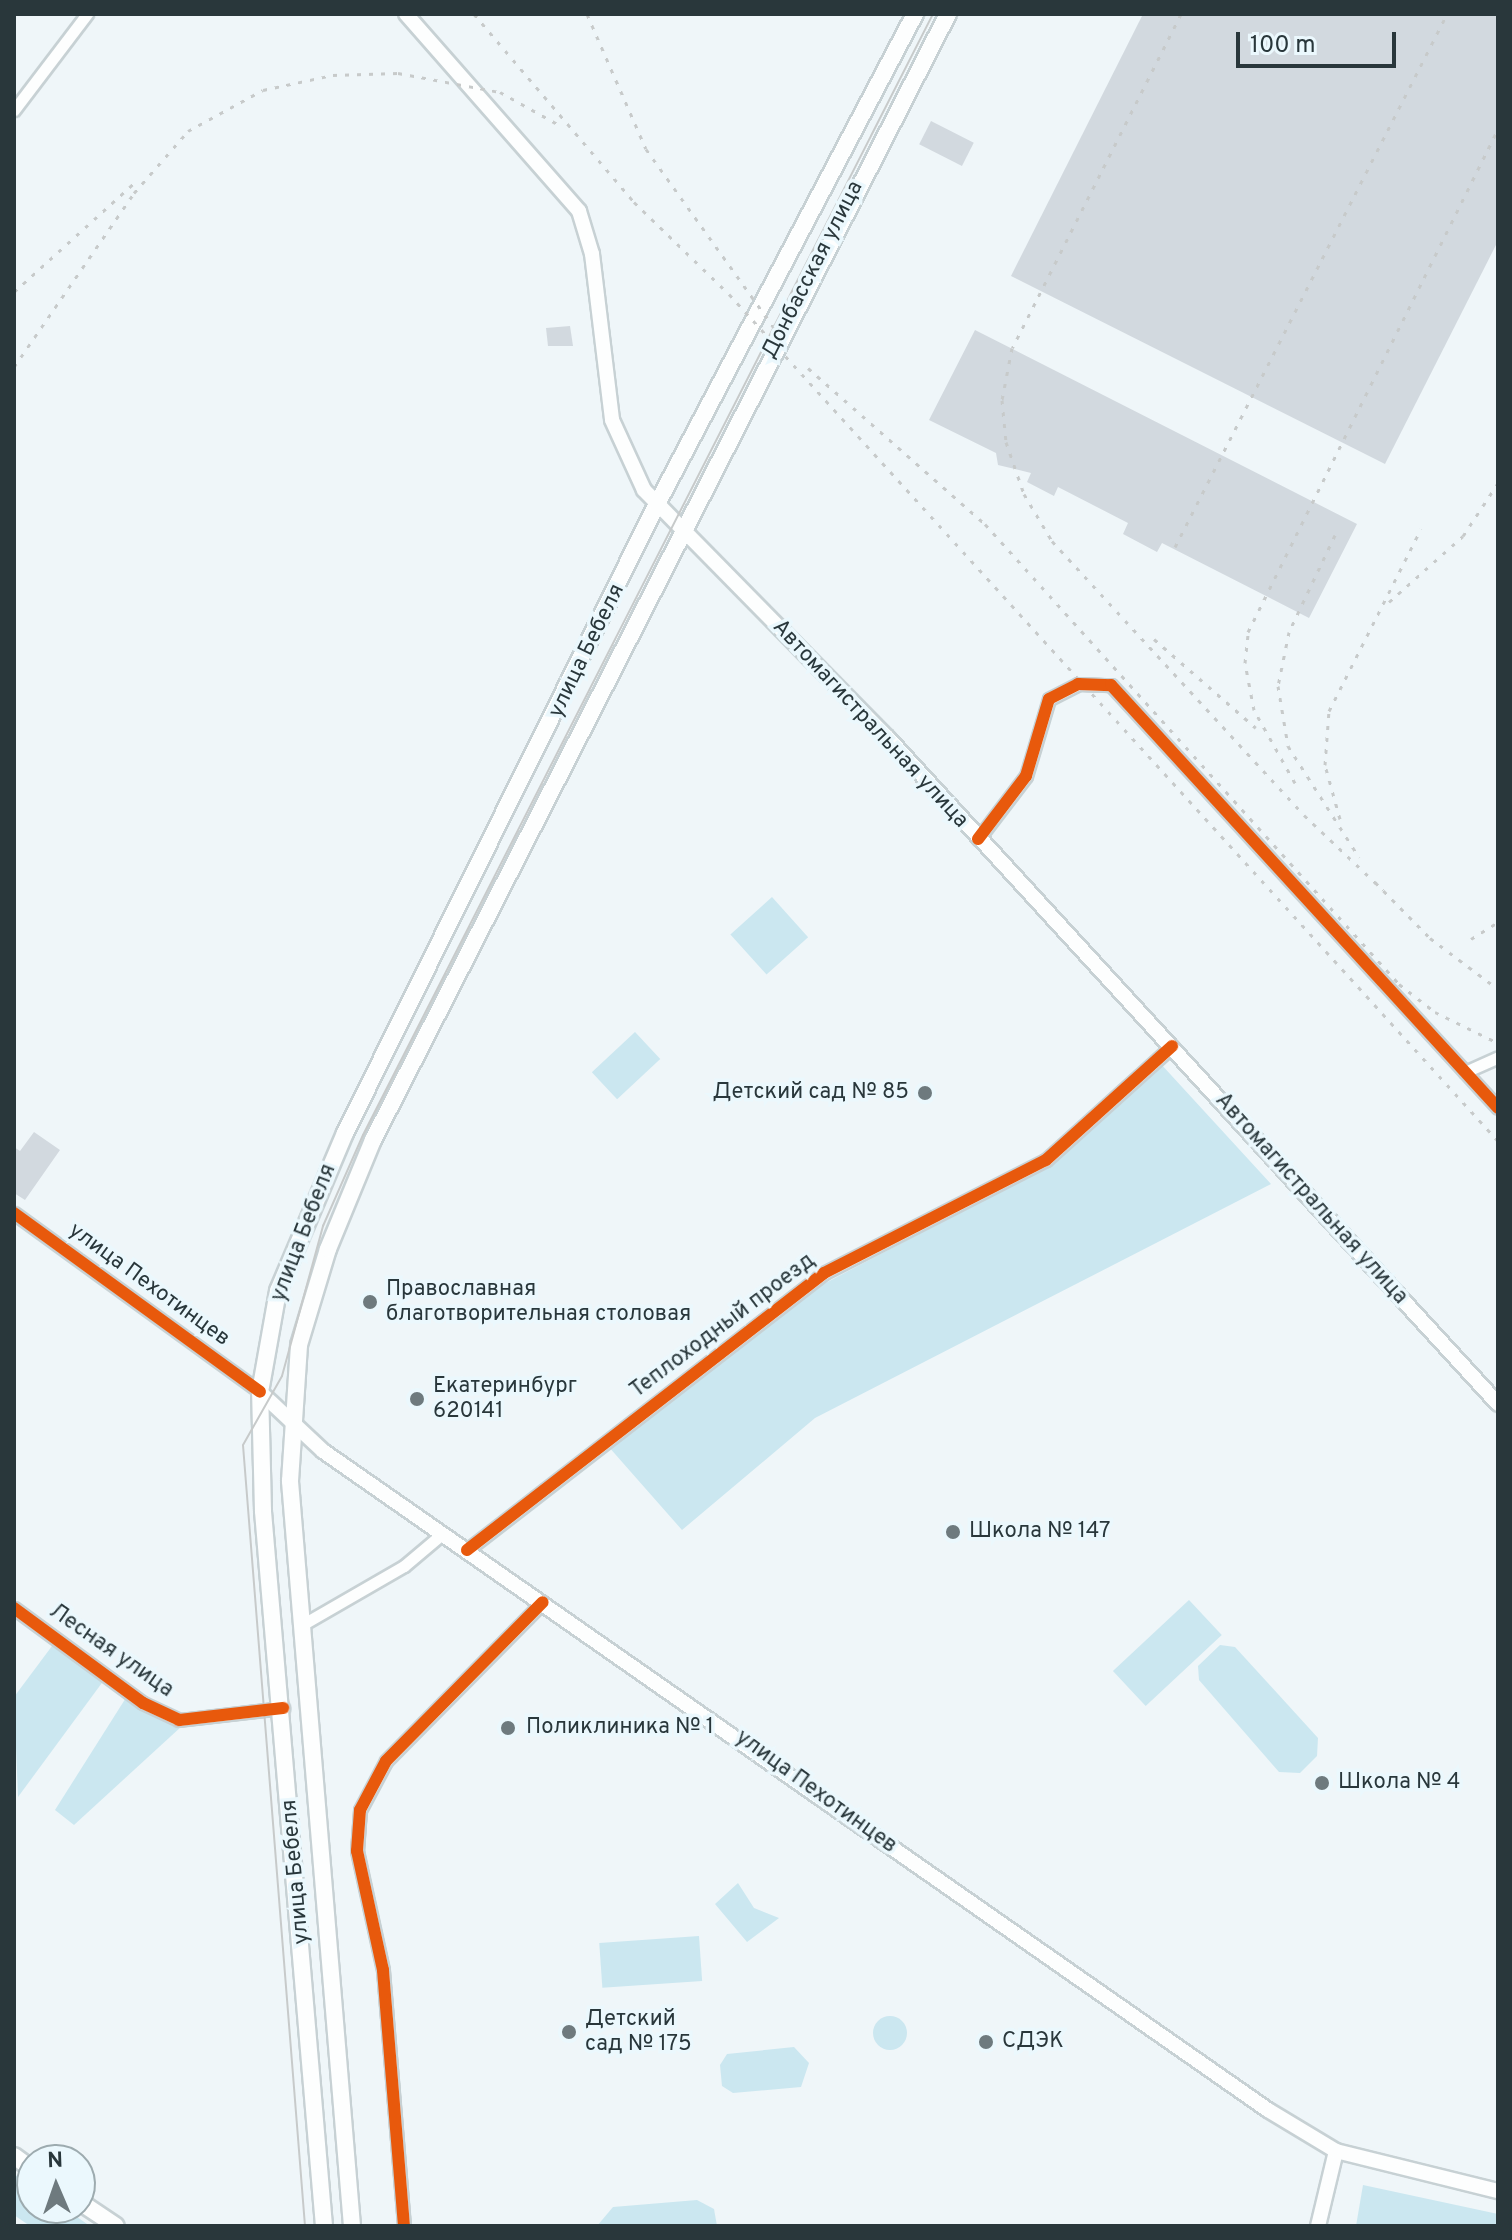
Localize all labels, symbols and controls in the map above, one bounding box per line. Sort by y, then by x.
scale bar [1240,16,1400,66]
text: 100 m [1250,31,1316,61]
street label: Донбасская улица [757,177,869,363]
street label: улица Бебеля [543,580,631,722]
street label: Автомагистральная улица [766,614,974,834]
place label: Детский сад № 85 [713,1080,909,1106]
marker: Детский сад № 85 [916,1084,934,1102]
street label: Автомагистральная улица [1209,1088,1413,1310]
street label: улица Бебеля [266,1160,342,1306]
street label: улица Пехотинцев [63,1218,235,1352]
street label: Теплоходный проезд [625,1248,821,1404]
place label: Православная благотворительная столовая [386,1276,691,1328]
marker: Православная благотворительная столовая [361,1293,379,1311]
place label: Екатеринбург 620141 [433,1373,577,1424]
marker: Екатеринбург 620141 [408,1390,426,1408]
place label: Школа № 147 [969,1519,1111,1545]
marker: Школа № 147 [944,1523,962,1541]
street label: Лесная улица [44,1598,178,1704]
place label: Поликлиника № 1 [526,1715,714,1741]
marker: Поликлиника № 1 [497,1717,519,1739]
street label: улица Пехотинцев [730,1725,902,1859]
place label: Школа № 4 [1338,1770,1461,1796]
marker: Школа № 4 [1313,1774,1331,1792]
street label: улица Бебеля [277,1798,315,1946]
place label: Детский сад № 175 [585,2006,692,2058]
marker: Детский сад № 175 [560,2023,578,2041]
place label: СДЭК [1002,2029,1064,2055]
marker: СДЭК [977,2033,995,2051]
north arrow [16,2144,96,2224]
text: N [47,2148,64,2175]

